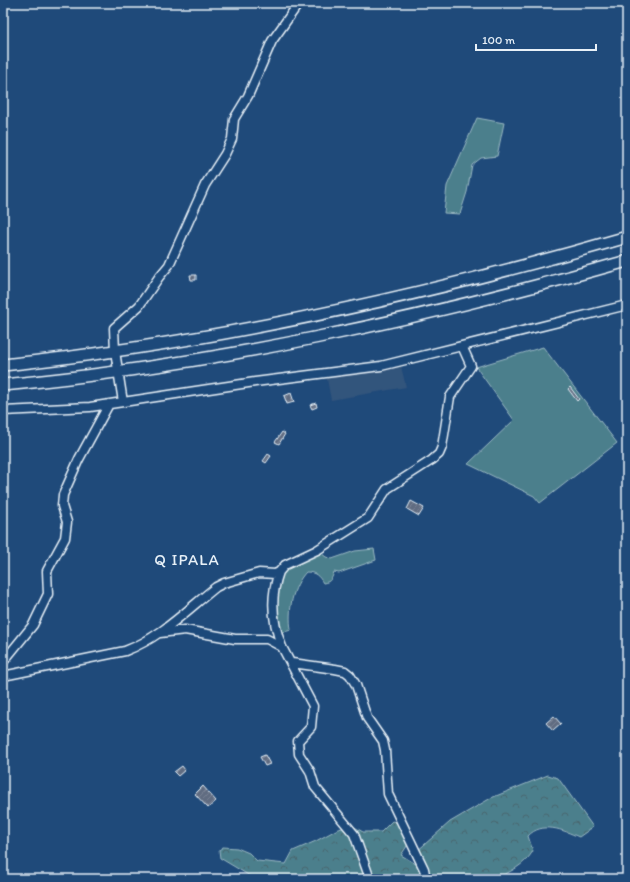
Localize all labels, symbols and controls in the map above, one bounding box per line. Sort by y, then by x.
scale bar [476,26,596,52]
text: 100 m [482,33,515,47]
district label: Q IPALA [154,550,220,569]

